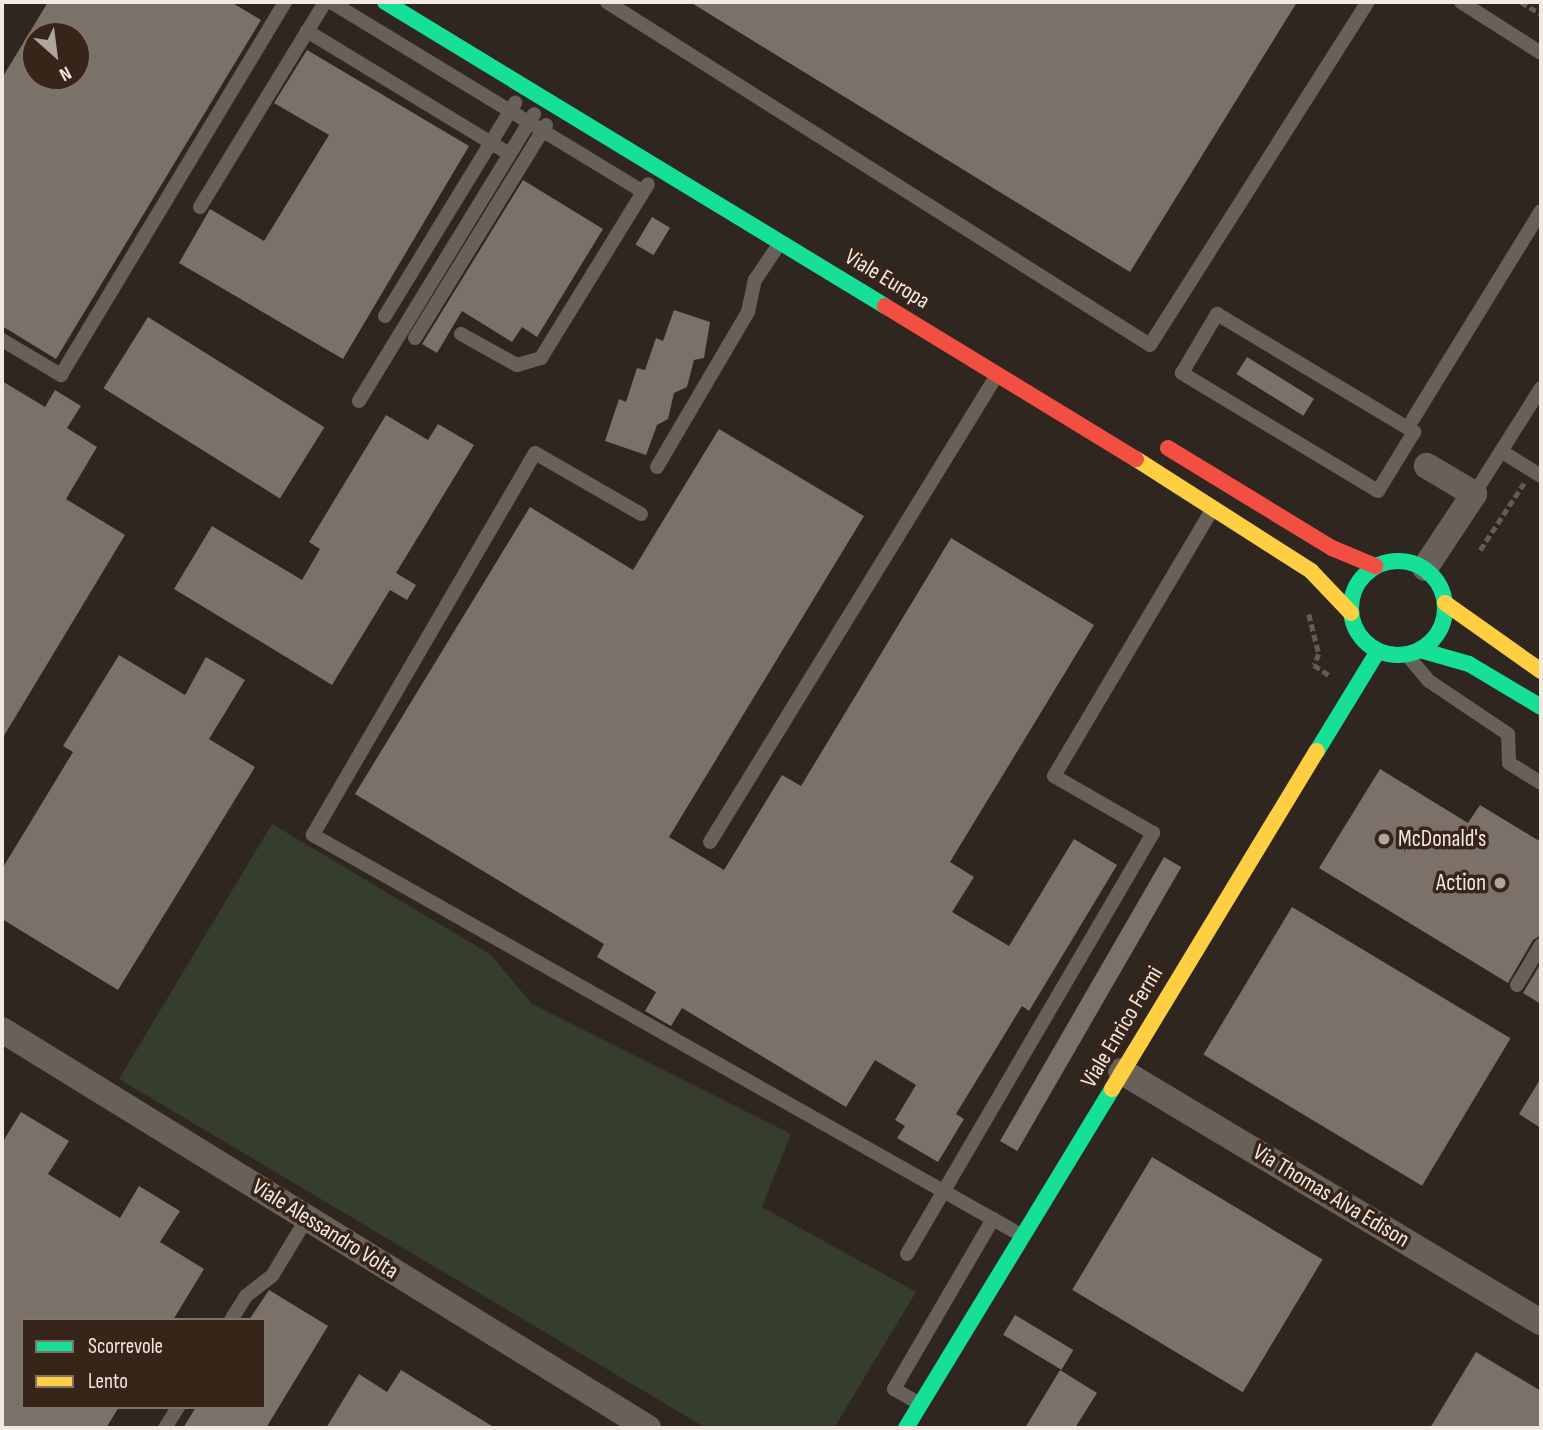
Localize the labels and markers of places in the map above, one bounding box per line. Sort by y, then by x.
place label: McDonald's [1398,825,1486,853]
marker: McDonald's [1376,831,1392,847]
place label: Action [1436,869,1486,897]
marker: Action [1492,875,1508,891]

